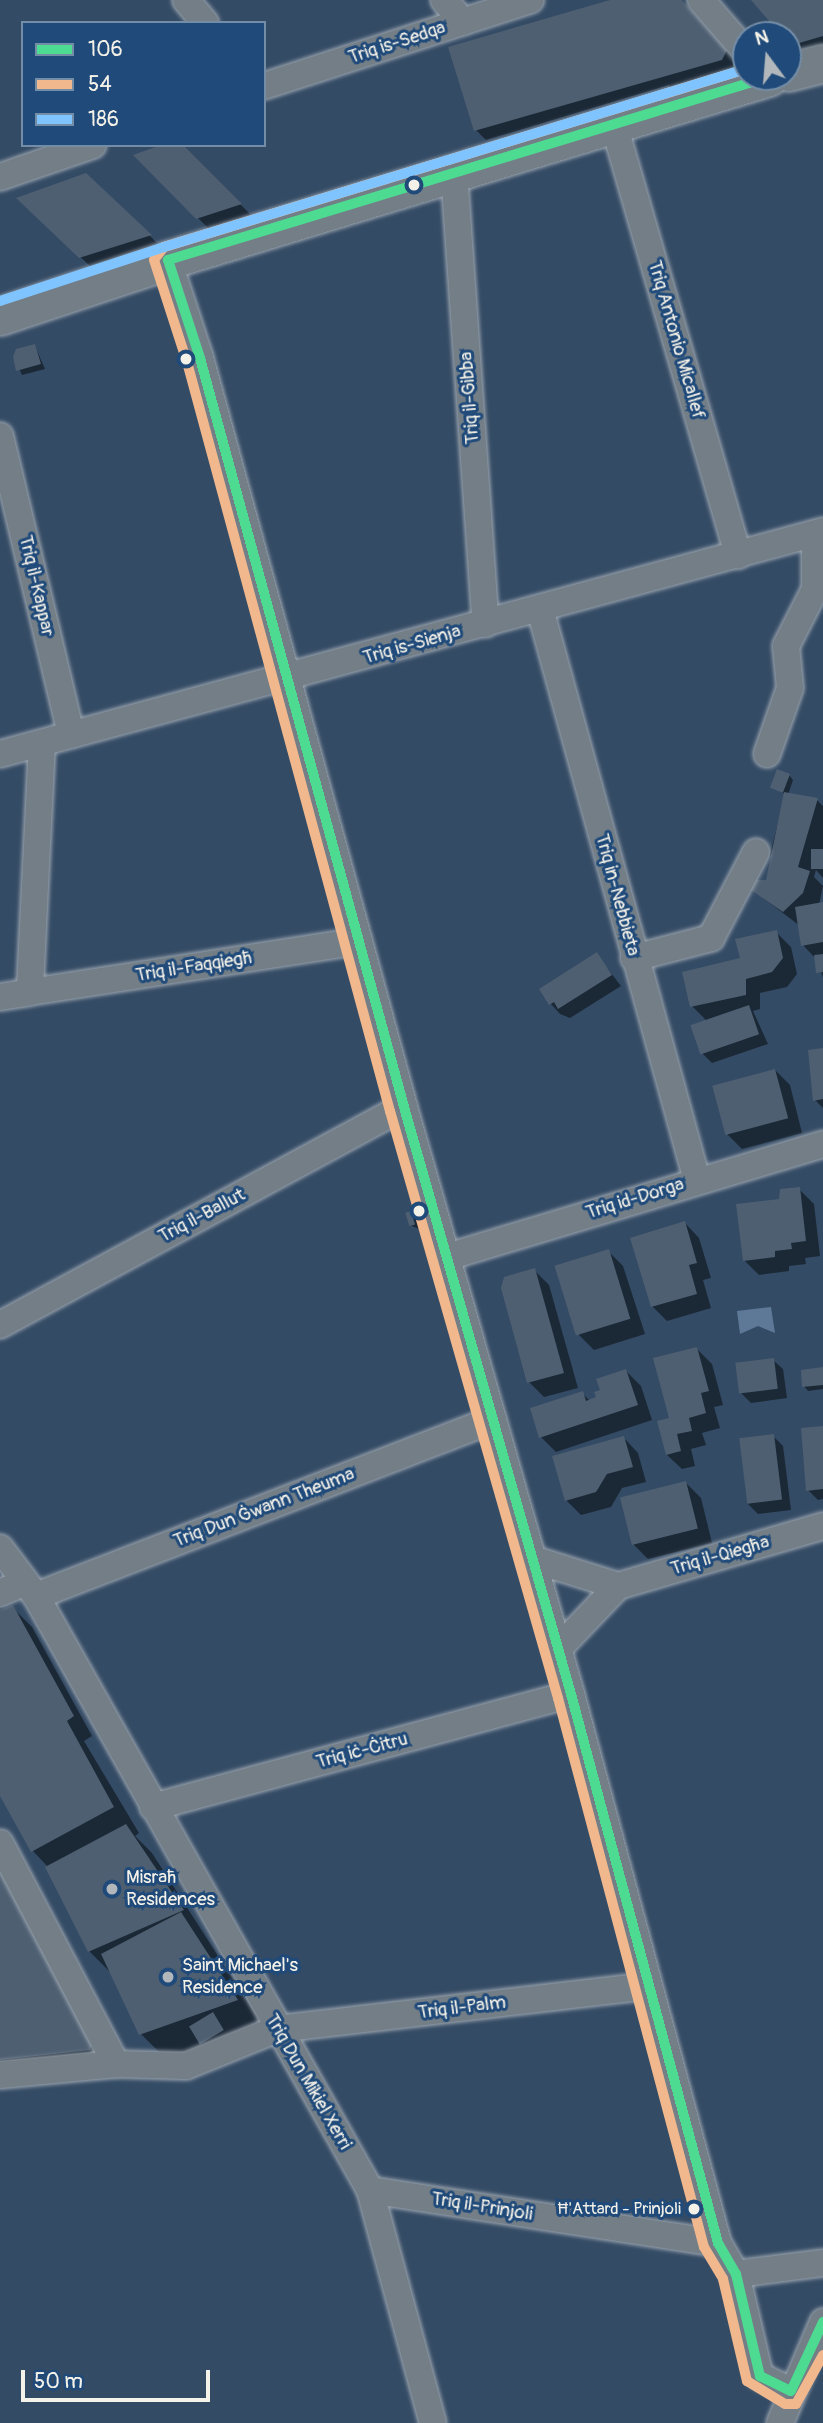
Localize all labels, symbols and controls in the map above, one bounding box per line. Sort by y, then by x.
street label: Triq is-Sedqa [346,17,448,69]
legend [21,21,266,147]
north arrow [732,21,802,91]
text: N [752,24,771,51]
text: 106 [88,36,123,63]
text: 54 [88,71,112,98]
text: 186 [88,106,119,133]
unlabelled marker [407,178,421,192]
street label: Triq Antonio Micallef [642,258,710,422]
street label: Triq il-Gibba [455,351,485,445]
unlabelled marker [179,352,193,366]
street label: Triq il-Kappar [13,533,59,639]
street label: Triq is-Sienja [361,620,463,670]
street label: Triq in-Nebbieta [590,832,644,958]
street label: Triq il-Faqqiegħ [134,947,254,987]
street label: Triq id-Dorga [583,1173,687,1225]
street label: Triq il-Ballut [155,1184,249,1248]
unlabelled marker [412,1204,426,1218]
street label: Triq Dun Ġwann Theuma [170,1463,358,1553]
street label: Triq il-Qiegħa [668,1531,772,1581]
street label: Triq iċ-Ċitru [314,1728,410,1774]
place label: Misraħ Residences [126,1867,215,1911]
marker: Misraħ Residences [104,1881,120,1897]
place label: Saint Michael's Residence [182,1955,298,1999]
marker: Saint Michael's Residence [160,1969,176,1985]
street label: Triq il-Palm [417,1991,507,2025]
street label: Triq Dun Mikiel Xerri [260,2010,356,2154]
street label: Triq il-Prinjoli [430,2188,534,2226]
place label: Ħ'Attard - Prinjoli [557,2199,681,2219]
marker: Ħ'Attard - Prinjoli [687,2202,701,2216]
scale bar [24,2356,214,2400]
text: 50 m [34,2368,83,2395]

